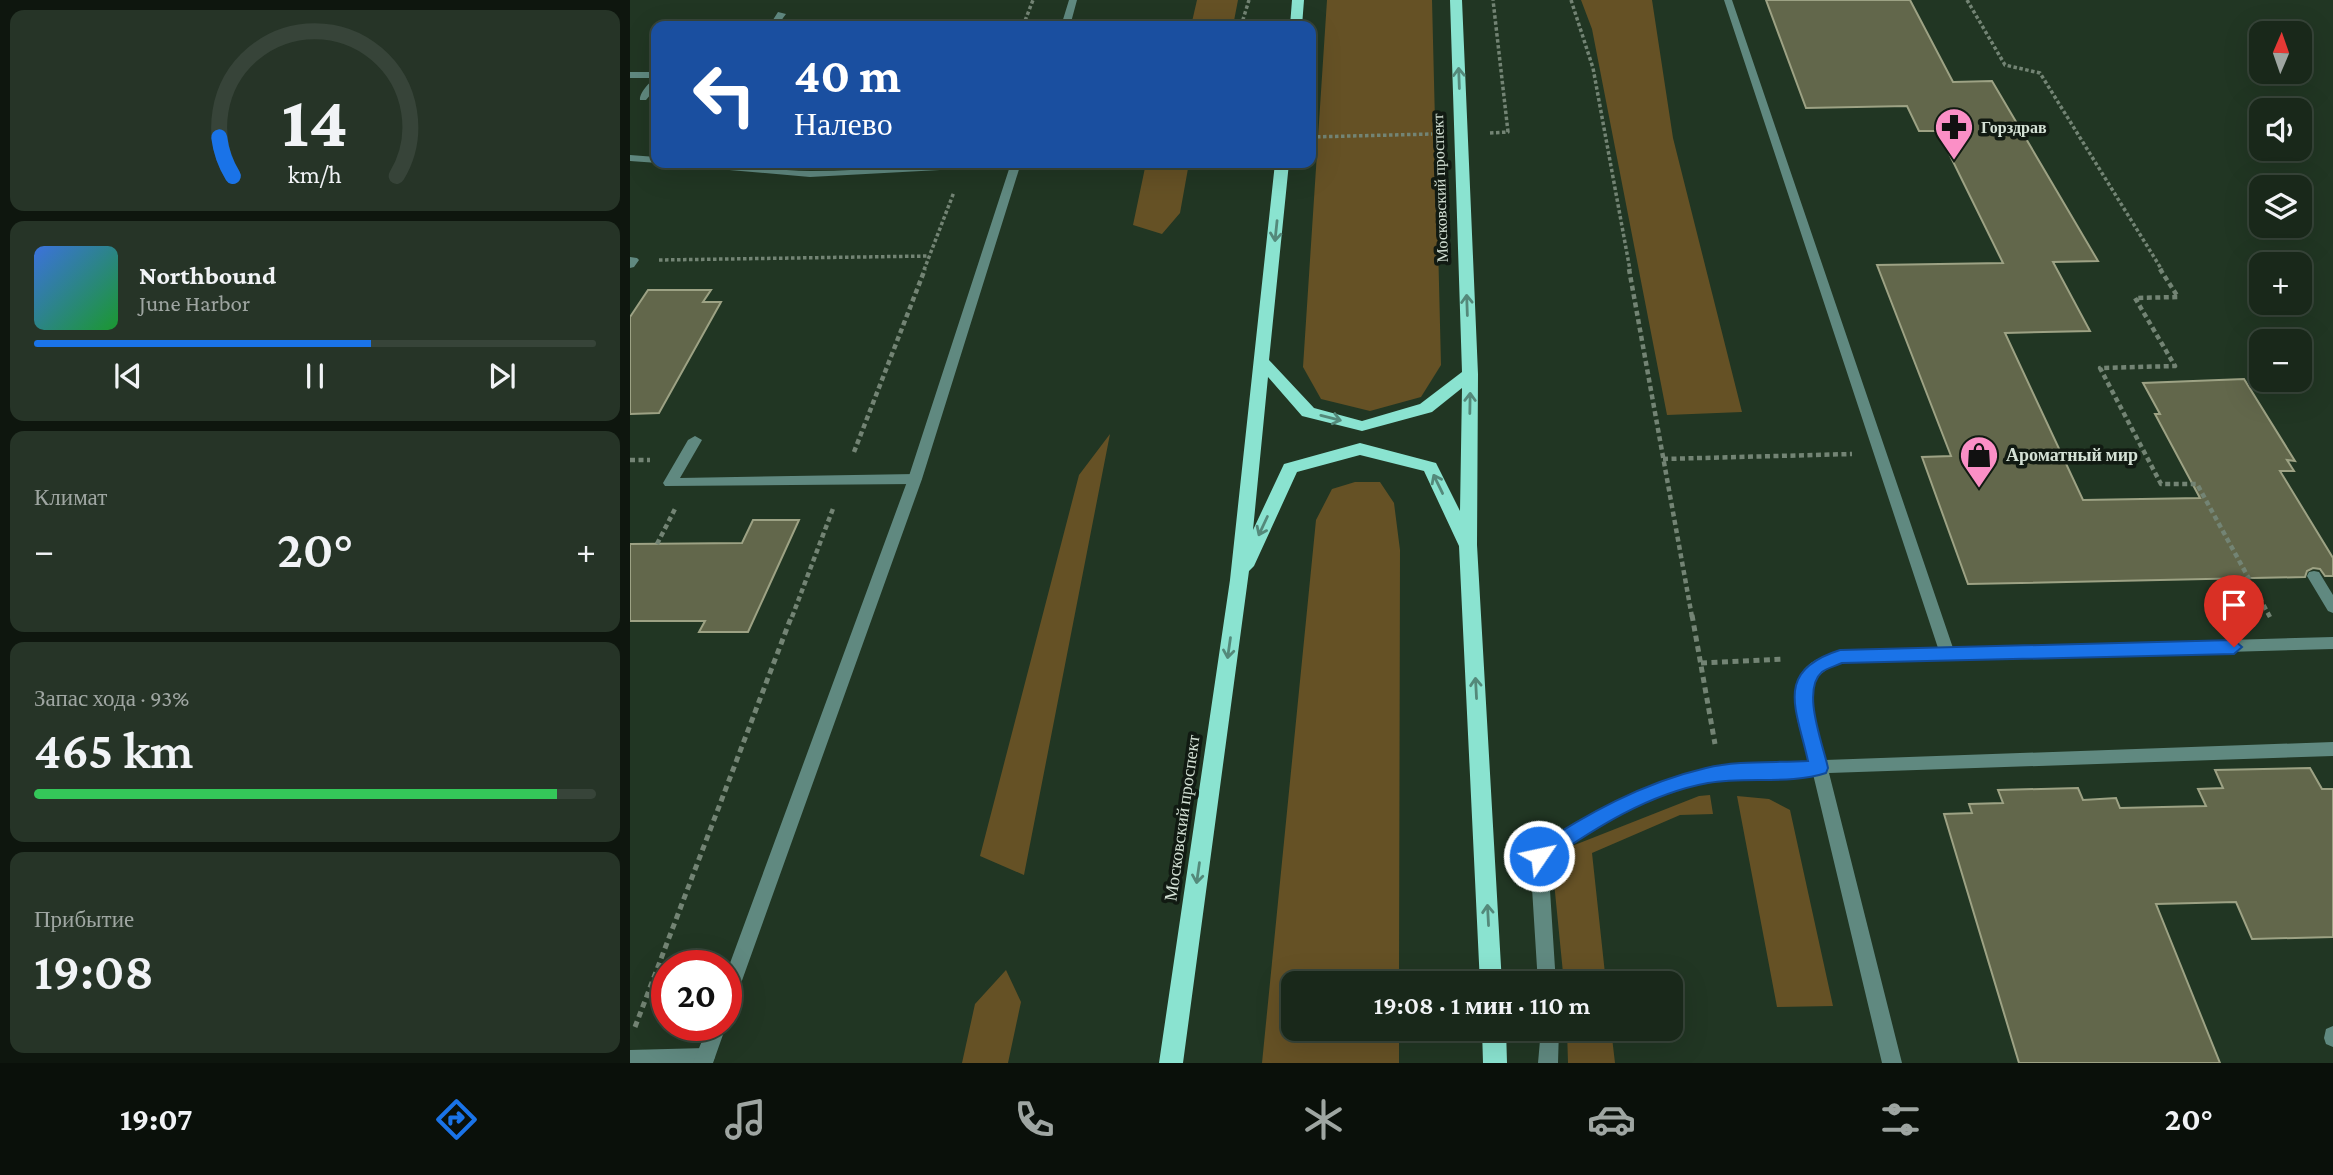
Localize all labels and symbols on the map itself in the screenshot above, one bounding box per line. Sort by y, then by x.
north arrow [2249,21,2312,84]
one-way arrow [1452,67,1466,90]
pharmacy icon: Горздрав [1933,106,1975,161]
street label: Московский проспект [1429,113,1452,263]
place label: Горздрав [1981,119,2047,137]
one-way arrow [1269,219,1282,241]
one-way arrow [1461,294,1474,317]
one-way arrow [1463,392,1477,415]
one-way arrow [1319,412,1342,425]
shop icon: Ароматный мир [1958,434,2000,489]
place label: Ароматный мир [2006,445,2138,465]
one-way arrow [1431,474,1445,495]
one-way arrow [1256,515,1269,536]
pin [2204,575,2264,647]
one-way arrow [1222,636,1235,659]
one-way arrow [1469,677,1482,700]
street label: Московский проспект [1160,733,1204,902]
position arrow [1502,819,1576,893]
one-way arrow [1191,861,1204,884]
one-way arrow [1481,904,1494,927]
speed limit sign: 20 [651,950,742,1041]

